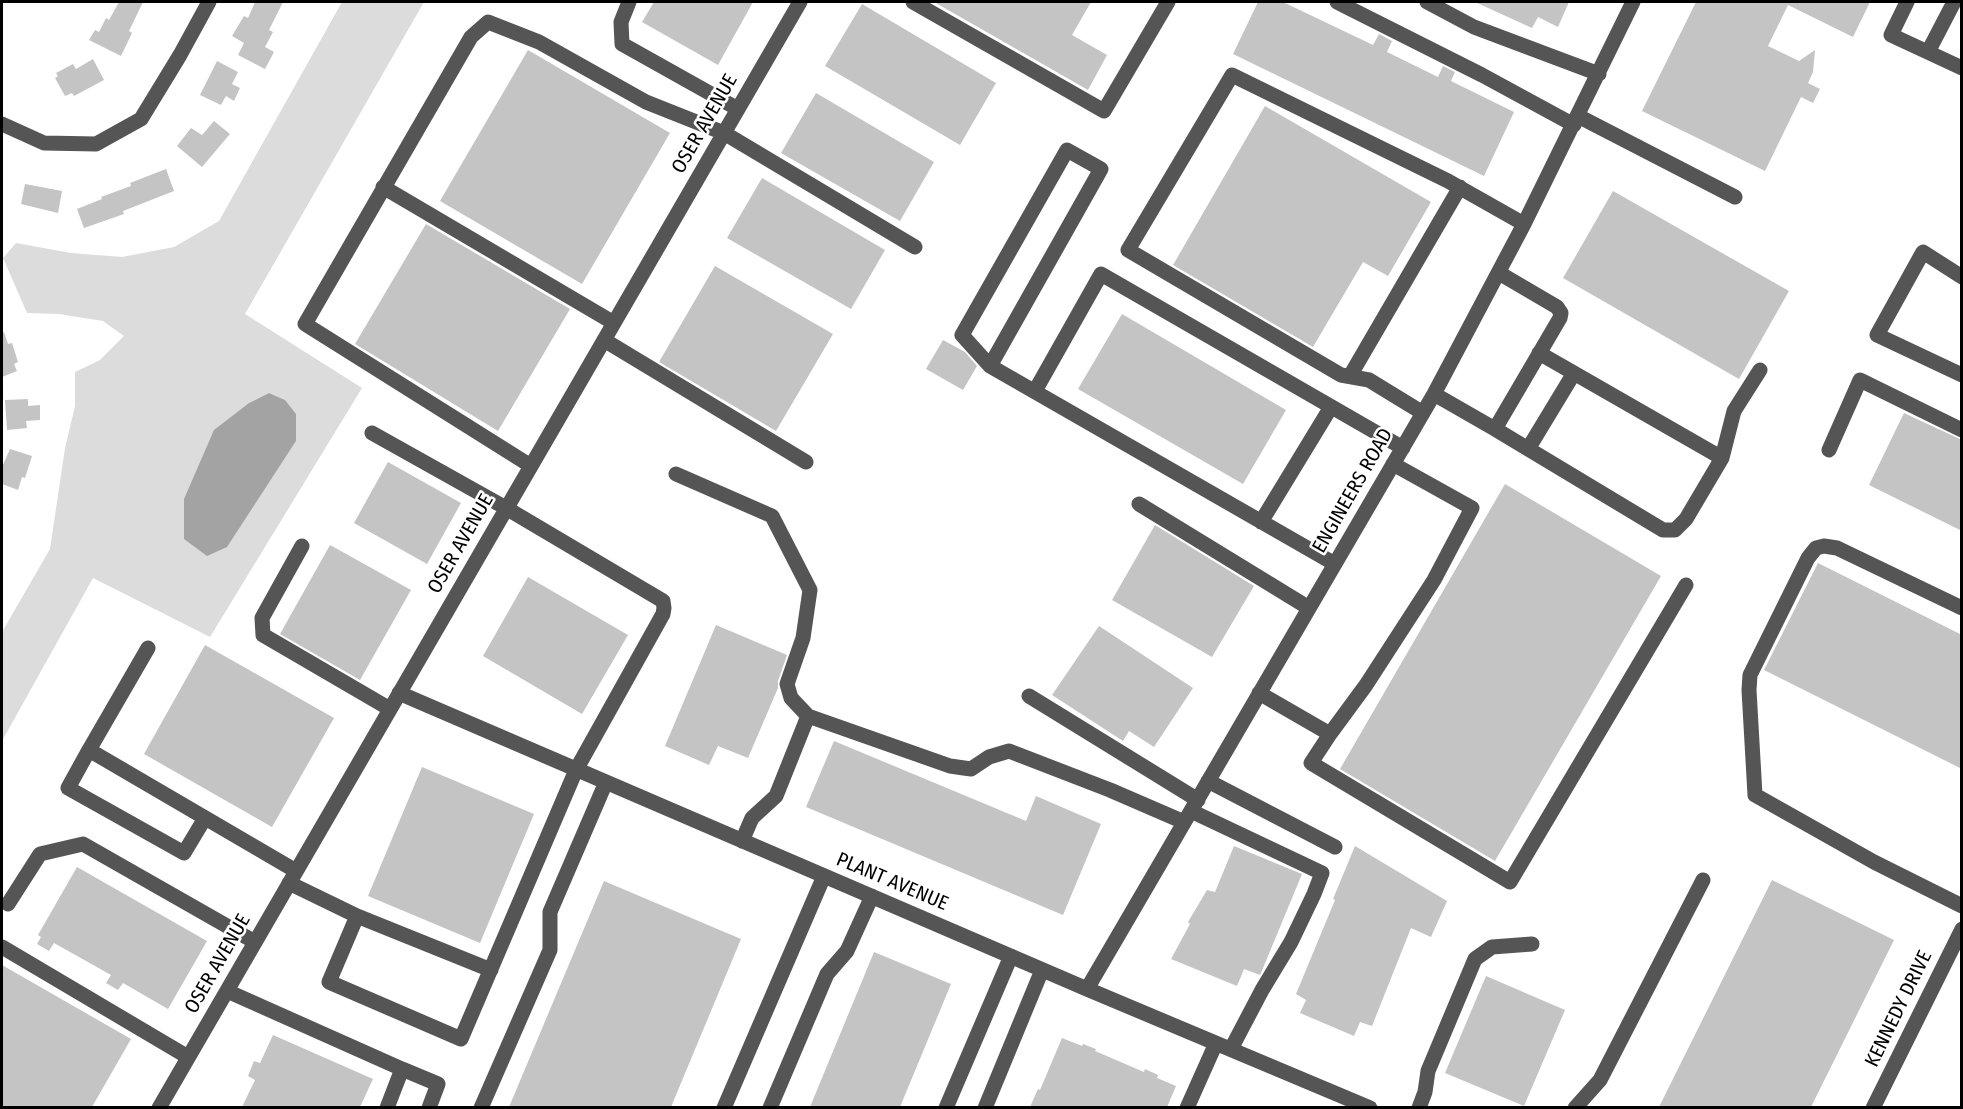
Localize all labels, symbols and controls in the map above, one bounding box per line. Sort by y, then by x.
street label: OSER AVENUE [667,70,743,178]
street label: ENGINEERS ROAD [1308,424,1398,558]
street label: OSER AVENUE [423,490,499,598]
street label: PLANT AVENUE [833,848,951,916]
street label: OSER AVENUE [180,910,256,1018]
street label: KENNEDY DRIVE [1860,947,1938,1071]

